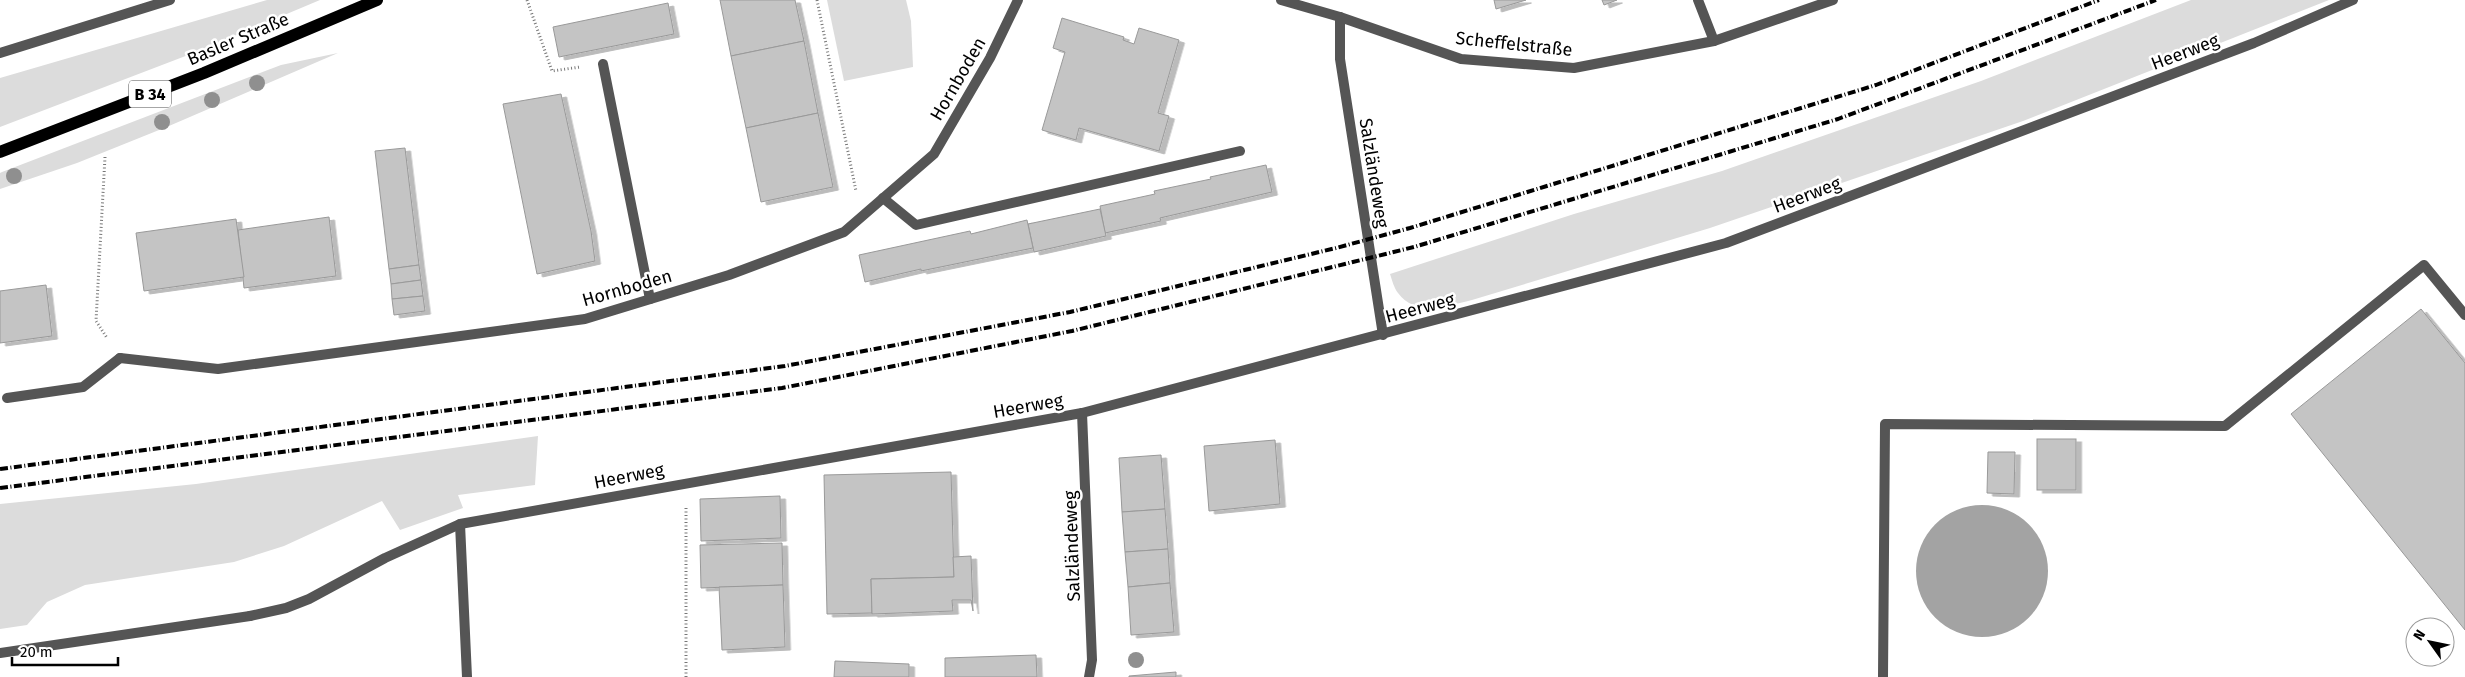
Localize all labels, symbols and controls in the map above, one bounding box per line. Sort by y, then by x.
street label: Basler Straße [184,8,292,70]
street label: Scheffelstraße [1455,27,1573,61]
street label: Heerweg [2148,29,2223,75]
street label: Hornboden [925,33,991,125]
road number: B 34 [129,80,171,108]
street label: Salzländeweg [1354,117,1394,230]
street label: Heerweg [1770,172,1845,218]
street label: Hornboden [579,265,675,311]
street label: Heerweg [1383,288,1458,328]
street label: Heerweg [991,389,1065,423]
street label: Heerweg [592,458,667,494]
street label: Salzländeweg [1059,490,1085,602]
north arrow [2405,617,2455,667]
text: N [2410,627,2429,644]
scale bar [12,634,119,666]
text: 20 m [20,643,53,661]

